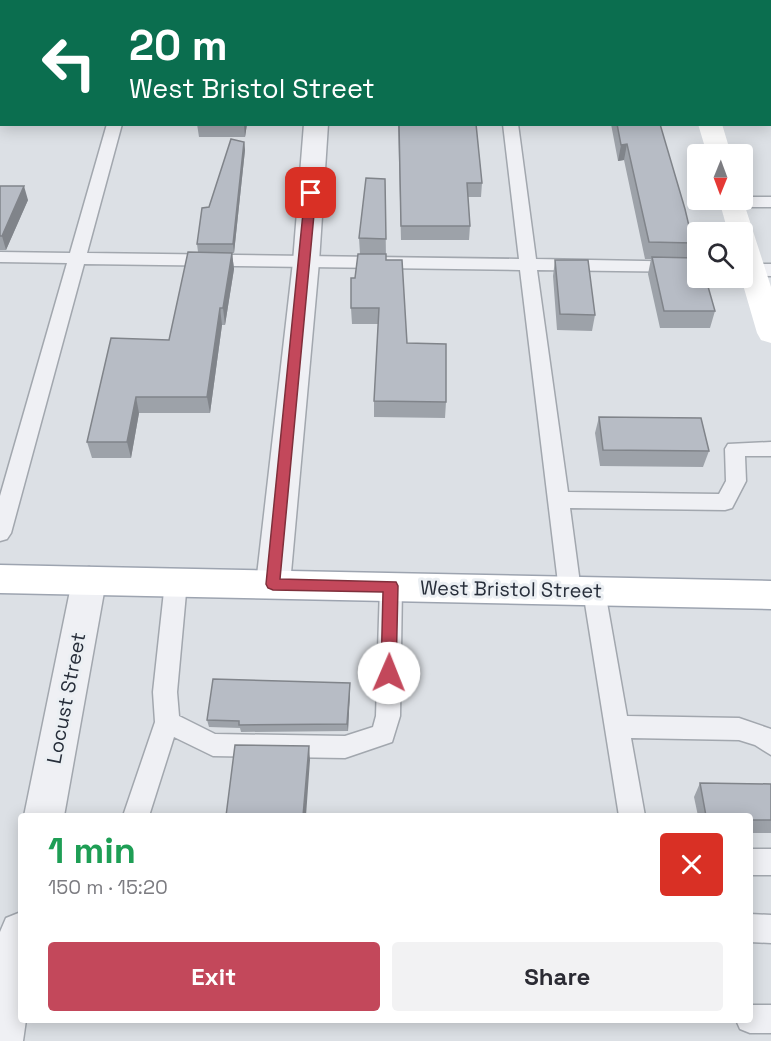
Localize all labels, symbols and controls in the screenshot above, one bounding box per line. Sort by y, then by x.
text: 20 m [129,19,228,72]
icon: left [30,24,108,102]
text: West Bristol Street [129,71,375,106]
north arrow [687,144,753,210]
map controls [687,144,753,288]
pin [285,167,336,218]
icon: arrive [294,176,327,209]
button: search [687,222,753,288]
street label: West Bristol Street [420,574,602,604]
street label: Locust Street [41,630,91,766]
position arrow [357,641,421,705]
text: 1 min [48,828,136,874]
button: close [660,833,723,896]
text: 150 m · 15:20 [48,874,168,900]
button: Exit [48,942,380,1011]
button: Share [392,942,723,1011]

